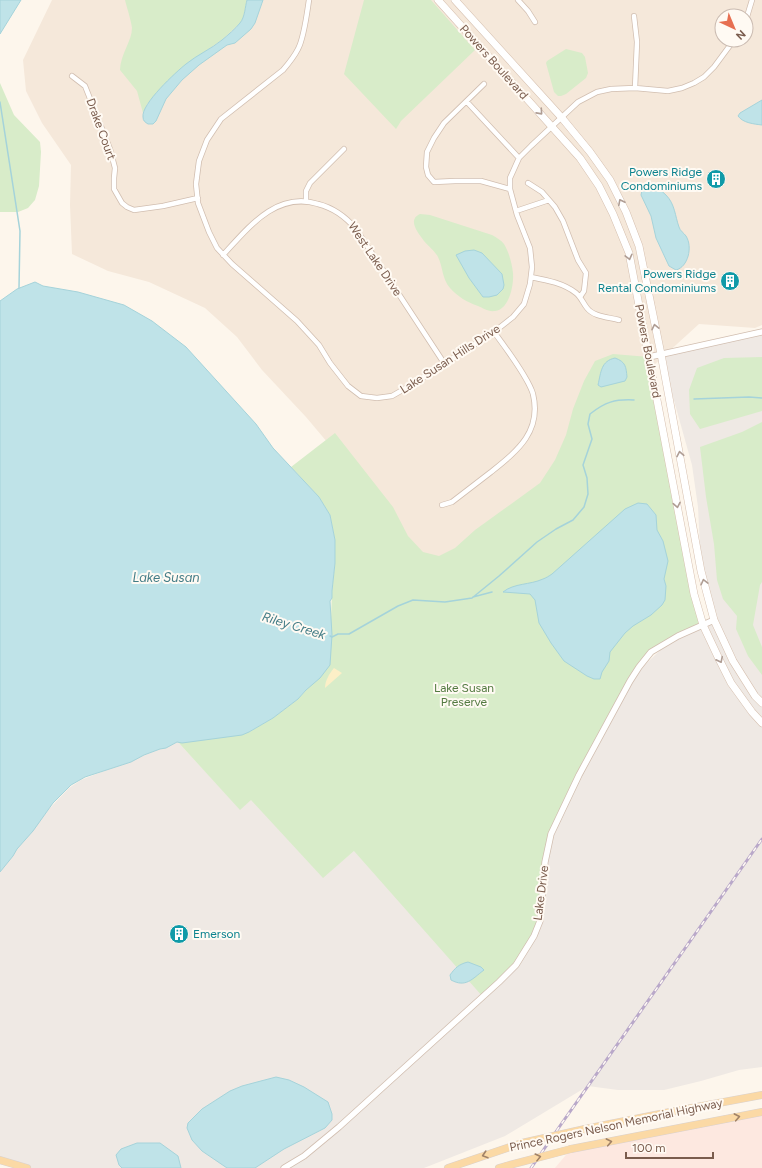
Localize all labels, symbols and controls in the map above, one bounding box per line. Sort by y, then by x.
north arrow [714,8,754,48]
street label: Powers Boulevard [457,22,531,102]
text: N [733,27,748,42]
street label: Drake Court [83,96,119,162]
one-way arrow [535,107,542,115]
place label: Powers Ridge Condominiums [621,165,702,193]
building icon: Powers Ridge Condominiums [705,168,727,190]
one-way arrow [618,199,626,206]
street label: West Lake Drive [345,219,405,299]
one-way arrow [624,253,633,260]
place label: Powers Ridge Rental Condominiums [598,267,716,295]
building icon: Powers Ridge Rental Condominiums [719,270,741,292]
street label: Powers Boulevard [632,303,664,399]
street label: Lake Susan Hills Drive [397,321,503,397]
one-way arrow [652,324,660,330]
one-way arrow [677,451,685,458]
one-way arrow [672,502,681,508]
water label: Lake Susan [132,570,200,585]
one-way arrow [701,579,709,585]
water label: Riley Creek [260,609,328,642]
one-way arrow [715,656,722,663]
park label: Lake Susan Preserve [434,681,494,709]
street label: Lake Drive [531,864,551,921]
building icon: Emerson [168,923,190,945]
place label: Emerson [193,927,240,941]
street label: Prince Rogers Nelson Memorial Highway [508,1095,724,1154]
one-way arrow [734,1113,740,1122]
scale bar [626,1134,713,1160]
one-way arrow [606,1138,612,1147]
text: 100 m [632,1141,666,1155]
one-way arrow [482,1150,489,1159]
one-way arrow [535,1154,542,1162]

